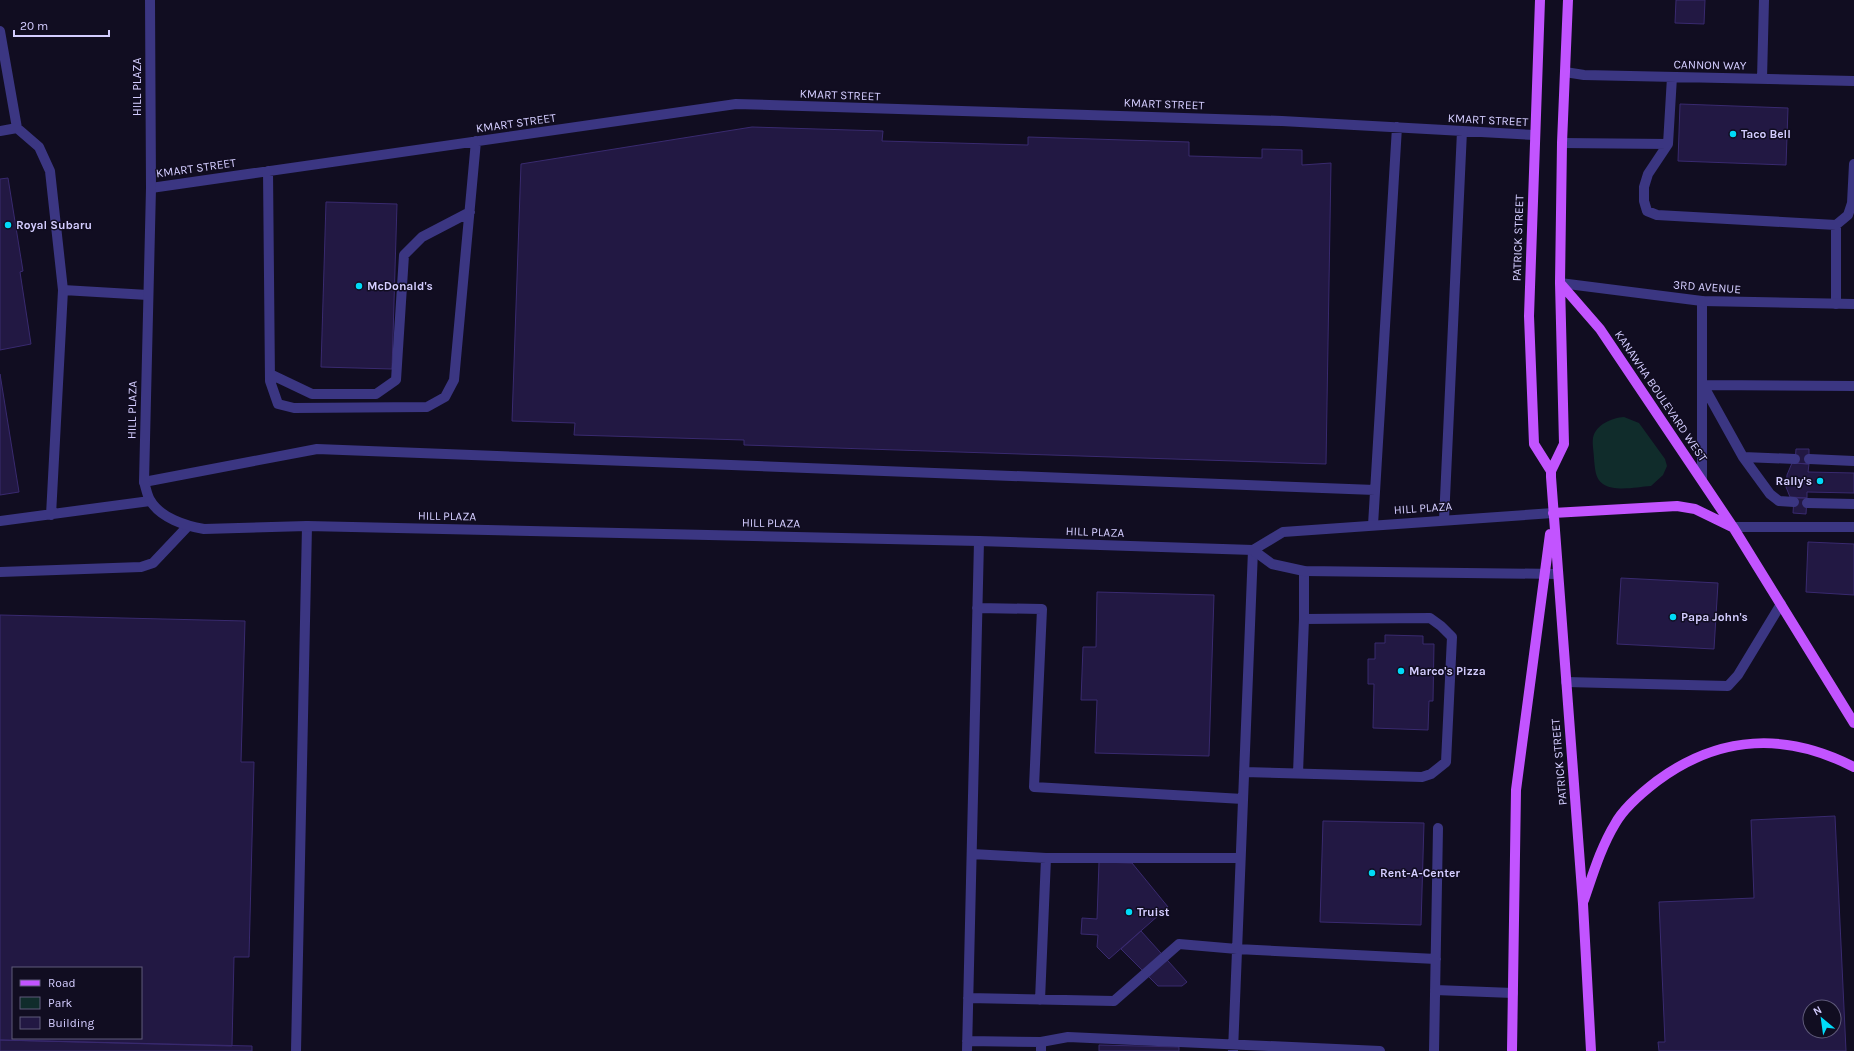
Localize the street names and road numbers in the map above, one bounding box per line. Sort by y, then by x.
street label: CANNON WAY [1673,57,1747,73]
street label: HILL PLAZA [130,58,144,116]
street label: KMART STREET [799,87,881,103]
street label: KMART STREET [1123,96,1205,112]
street label: KMART STREET [475,110,557,136]
street label: KMART STREET [1447,111,1529,129]
street label: KMART STREET [155,155,237,181]
street label: PATRICK STREET [1509,194,1527,282]
street label: 3RD AVENUE [1673,278,1741,296]
street label: KANAWHA BOULEVARD WEST [1612,328,1710,464]
street label: HILL PLAZA [124,380,140,439]
street label: HILL PLAZA [1393,499,1453,517]
street label: HILL PLAZA [418,508,477,524]
street label: HILL PLAZA [742,515,801,531]
street label: HILL PLAZA [1065,524,1125,540]
street label: PATRICK STREET [1548,718,1570,806]

